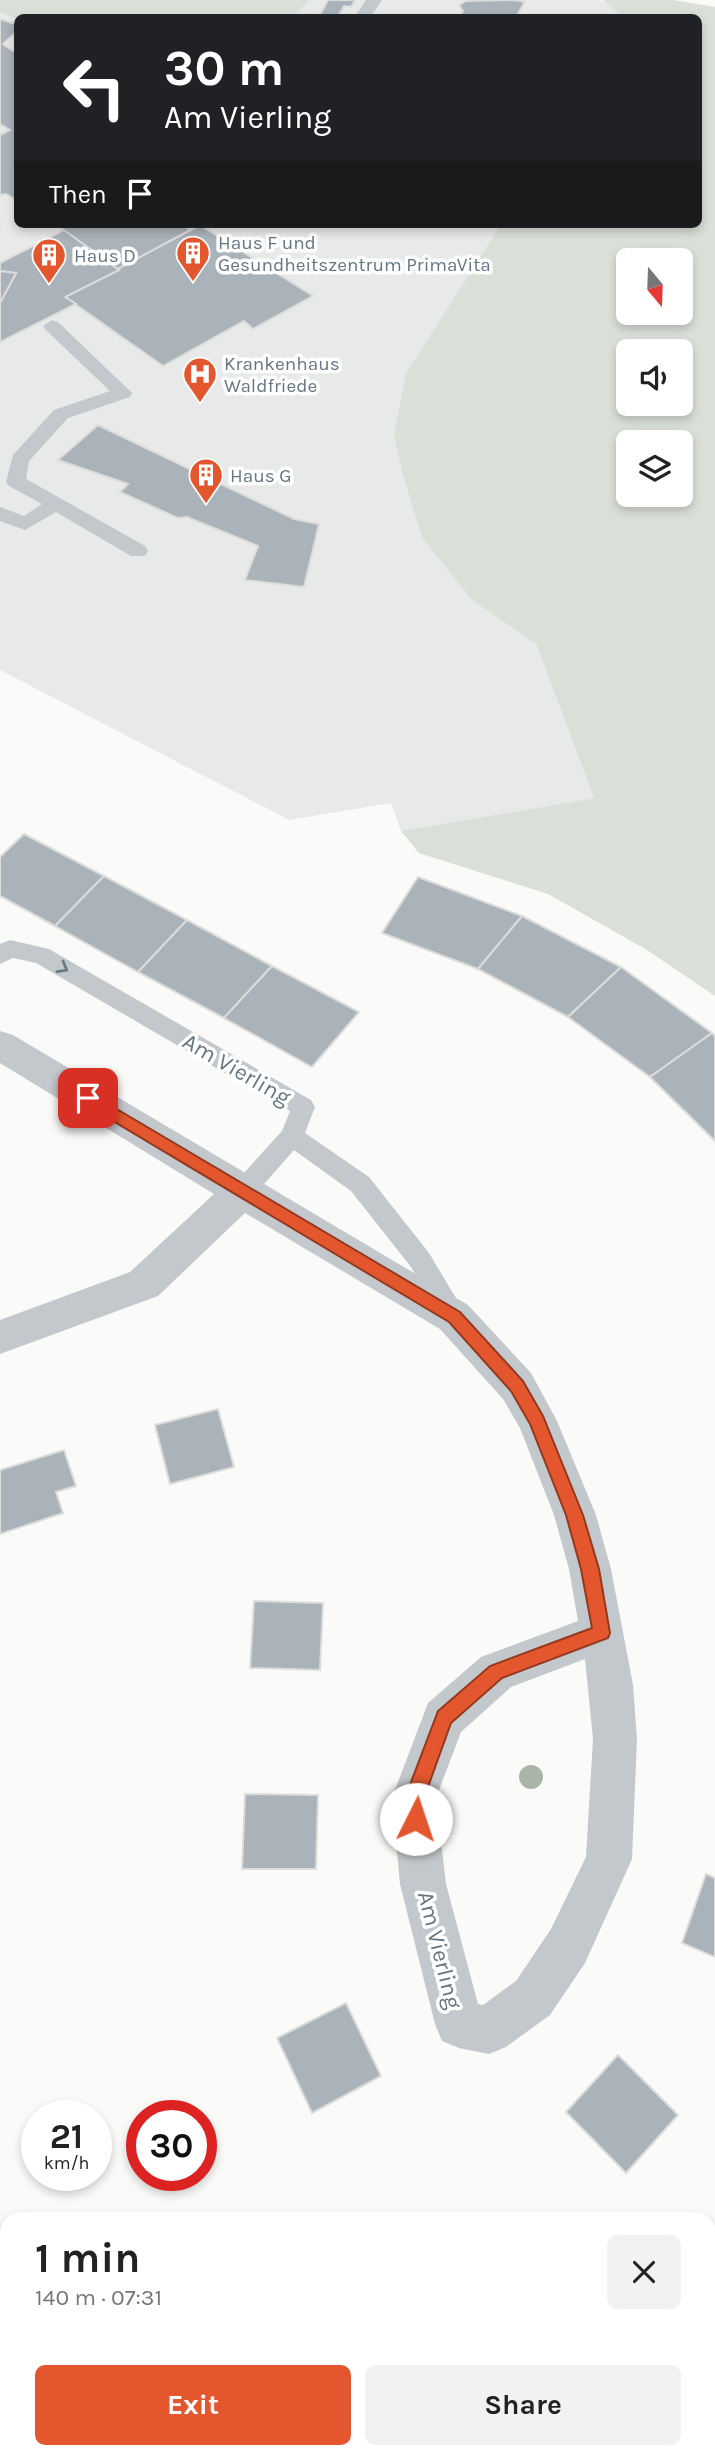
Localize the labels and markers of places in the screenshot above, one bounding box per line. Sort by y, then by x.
place label: Haus F und Gesundheitszentrum PrimaVita [218,232,491,276]
building icon: Haus F und Gesundheitszentrum PrimaVita [174,234,212,283]
building icon: Haus D [30,236,68,285]
place label: Haus D [74,245,136,267]
place label: Krankenhaus Waldfriede [224,353,340,397]
hospital icon: Krankenhaus Waldfriede [181,355,219,404]
building icon: Haus G [187,456,225,505]
place label: Haus G [230,465,291,487]
pin [58,1068,118,1128]

